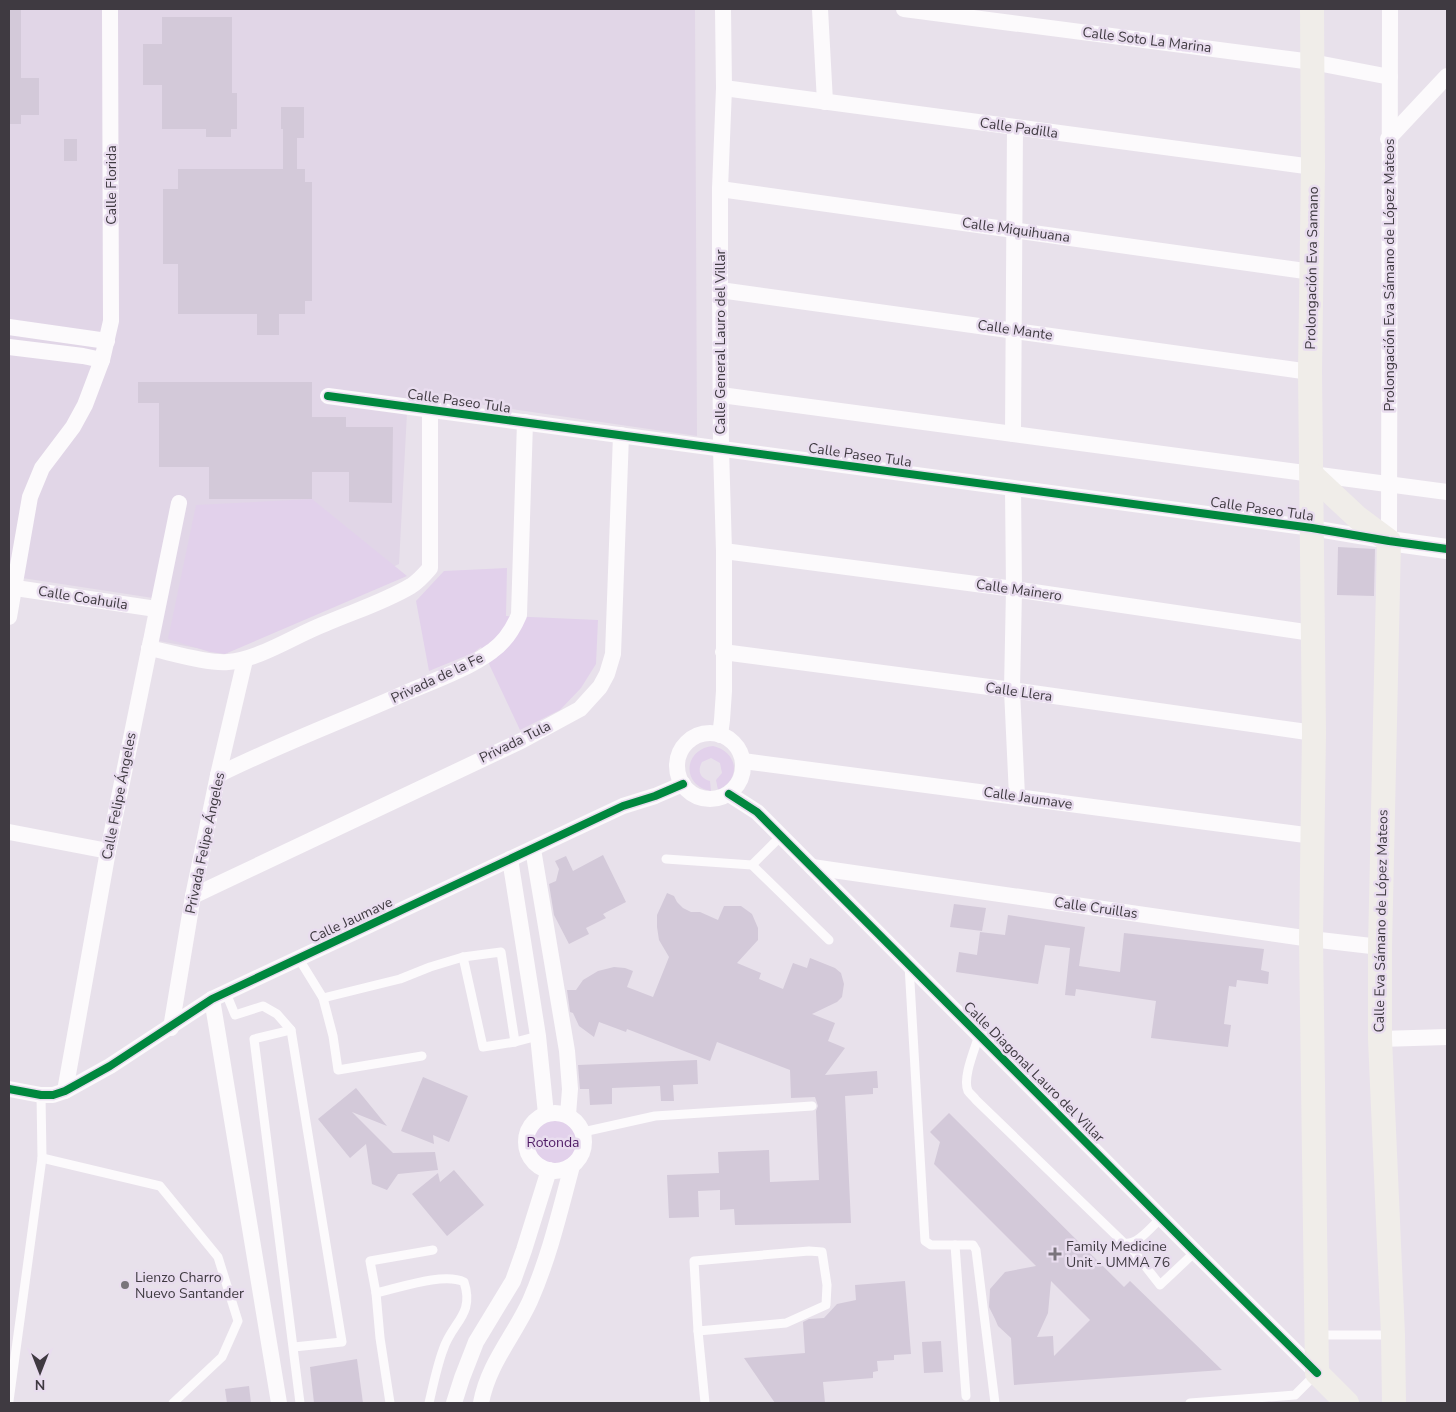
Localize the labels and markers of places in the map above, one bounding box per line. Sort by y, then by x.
place label: Family Medicine Unit - UMMA 76 [1066,1237,1170,1272]
marker: Family Medicine Unit - UMMA 76 [1048,1247,1062,1261]
place label: Lienzo Charro Nuevo Santander [135,1268,244,1303]
marker: Lienzo Charro Nuevo Santander [119,1279,131,1291]

